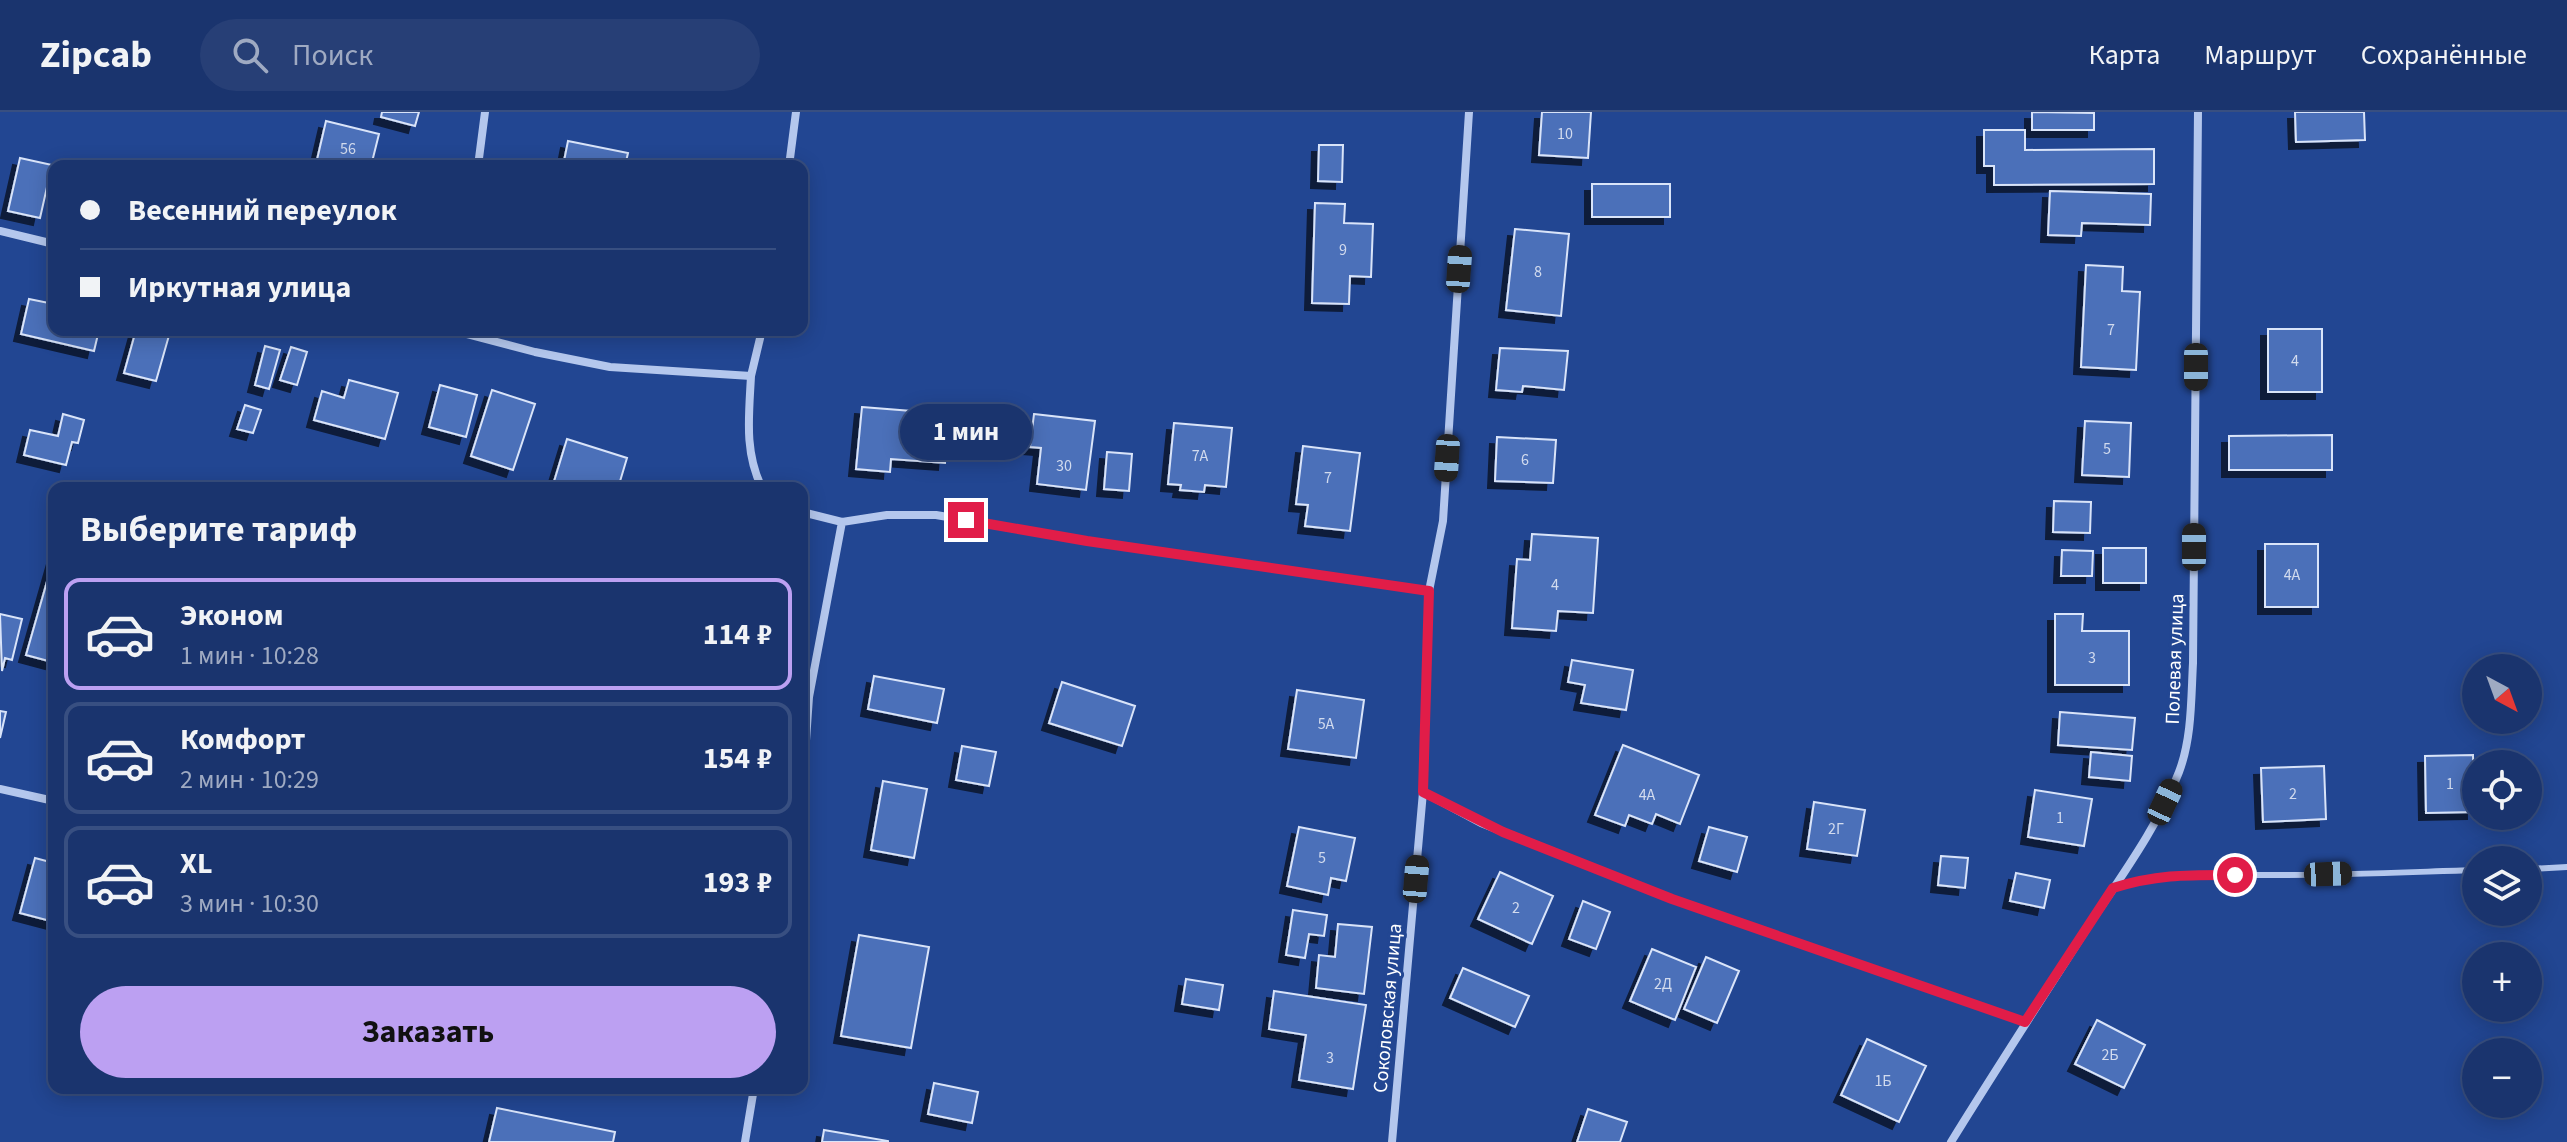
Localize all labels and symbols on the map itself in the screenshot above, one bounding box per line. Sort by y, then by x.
house number: 10 [1557,123,1573,145]
house number: 56 [340,138,356,160]
house number: 9 [1339,239,1347,261]
car [1445,244,1473,294]
house number: 8 [1534,261,1542,283]
house number: 7 [2107,319,2115,341]
car [2184,343,2208,391]
house number: 4 [2291,350,2299,372]
callout: 1 мин [900,404,1032,460]
car [1433,433,1461,483]
house number: 5 [2103,438,2111,460]
house number: 7А [1192,445,1209,467]
house number: 6 [1521,449,1529,471]
house number: 30 [1056,455,1072,477]
house number: 7 [1324,467,1332,489]
route end [948,502,984,538]
car [2182,523,2206,571]
house number: 4А [2284,564,2301,586]
house number: 4 [1551,574,1559,596]
street label: Полевая улица [2159,593,2191,725]
house number: 3 [2088,647,2096,669]
north arrow [2462,654,2542,734]
house number: 5А [1318,713,1335,735]
house number: 1 [2446,773,2454,795]
car [2144,775,2186,829]
house number: 2 [2289,783,2297,805]
house number: 4А [1639,784,1656,806]
house number: 1 [2056,807,2064,829]
house number: 2Г [1828,818,1844,840]
house number: 5 [1318,847,1326,869]
car [1402,854,1430,904]
route start [2217,857,2253,893]
car [2304,861,2352,887]
house number: 2 [1512,897,1520,919]
street label: Соколовская улица [1367,922,1409,1094]
house number: 2Д [1654,973,1672,995]
house number: 2Б [2101,1044,2119,1066]
house number: 3 [1326,1047,1334,1069]
house number: 1Б [1874,1070,1892,1092]

